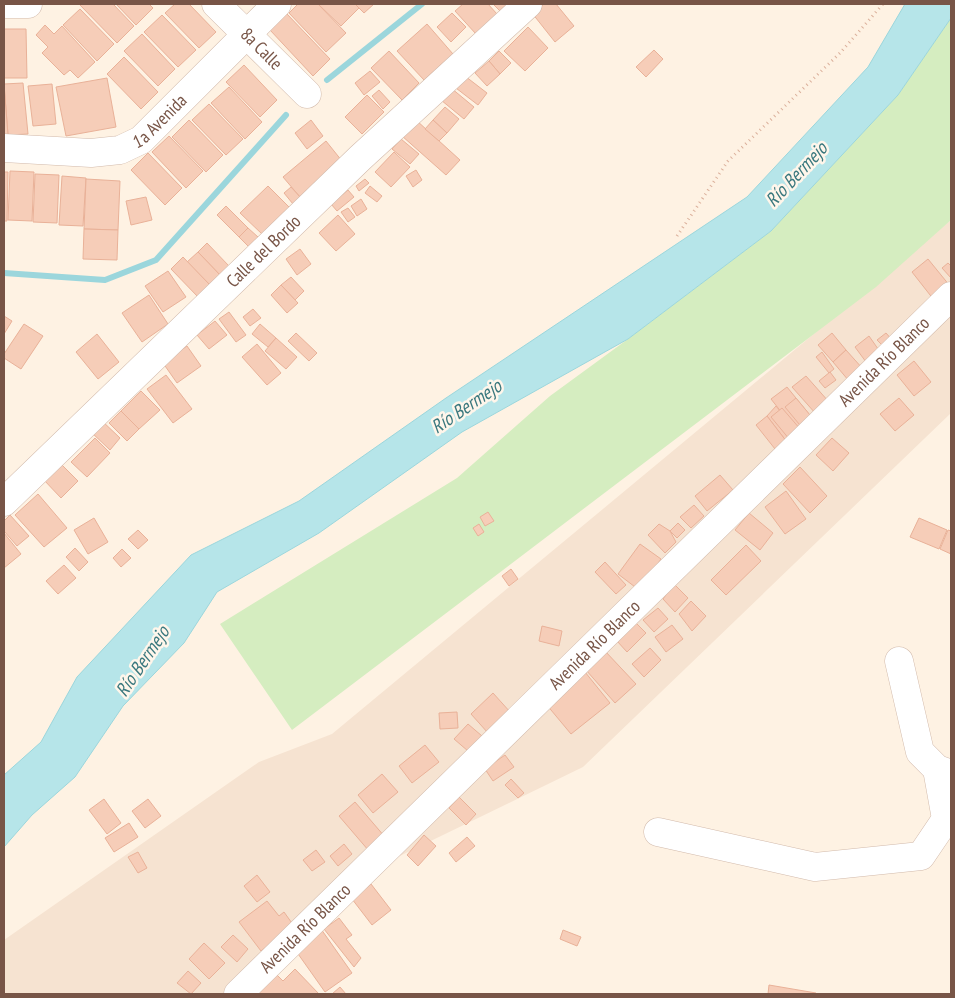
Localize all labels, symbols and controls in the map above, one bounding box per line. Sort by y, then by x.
street label: 8a Calle [236,23,288,74]
street label: 1a Avenida [129,89,191,153]
water label: Río Bermejo [760,135,833,211]
street label: Calle del Bordo [221,209,306,292]
street label: Avenida Río Blanco [833,311,934,411]
water label: Río Bermejo [426,373,507,438]
street label: Avenida Río Blanco [544,595,645,694]
water label: Río Bermejo [110,620,175,701]
street label: Avenida Río Blanco [254,878,355,978]

